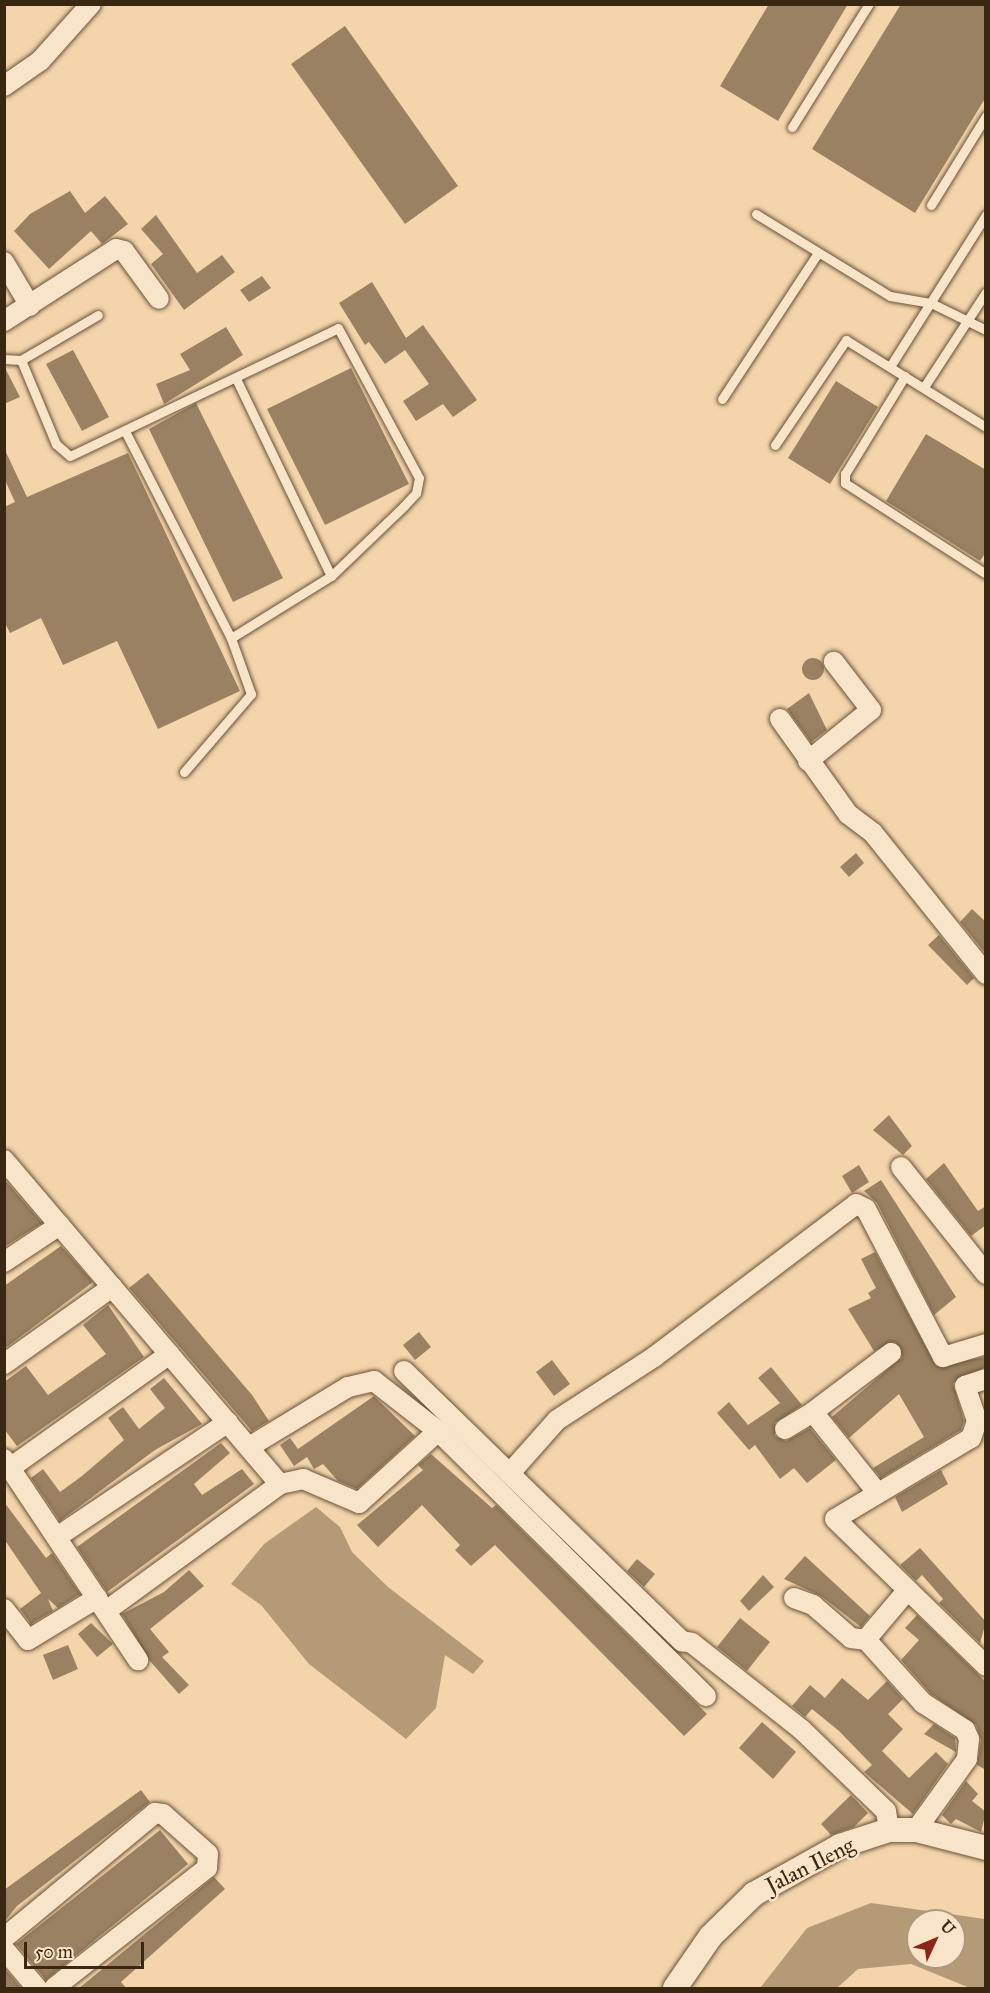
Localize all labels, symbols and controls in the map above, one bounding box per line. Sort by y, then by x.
street label: Jalan Ileng [761,1831,859,1899]
north arrow [906,1909,966,1969]
text: U [937,1916,959,1939]
scale bar [27,1930,147,1968]
text: 50 m [35,1941,73,1963]

